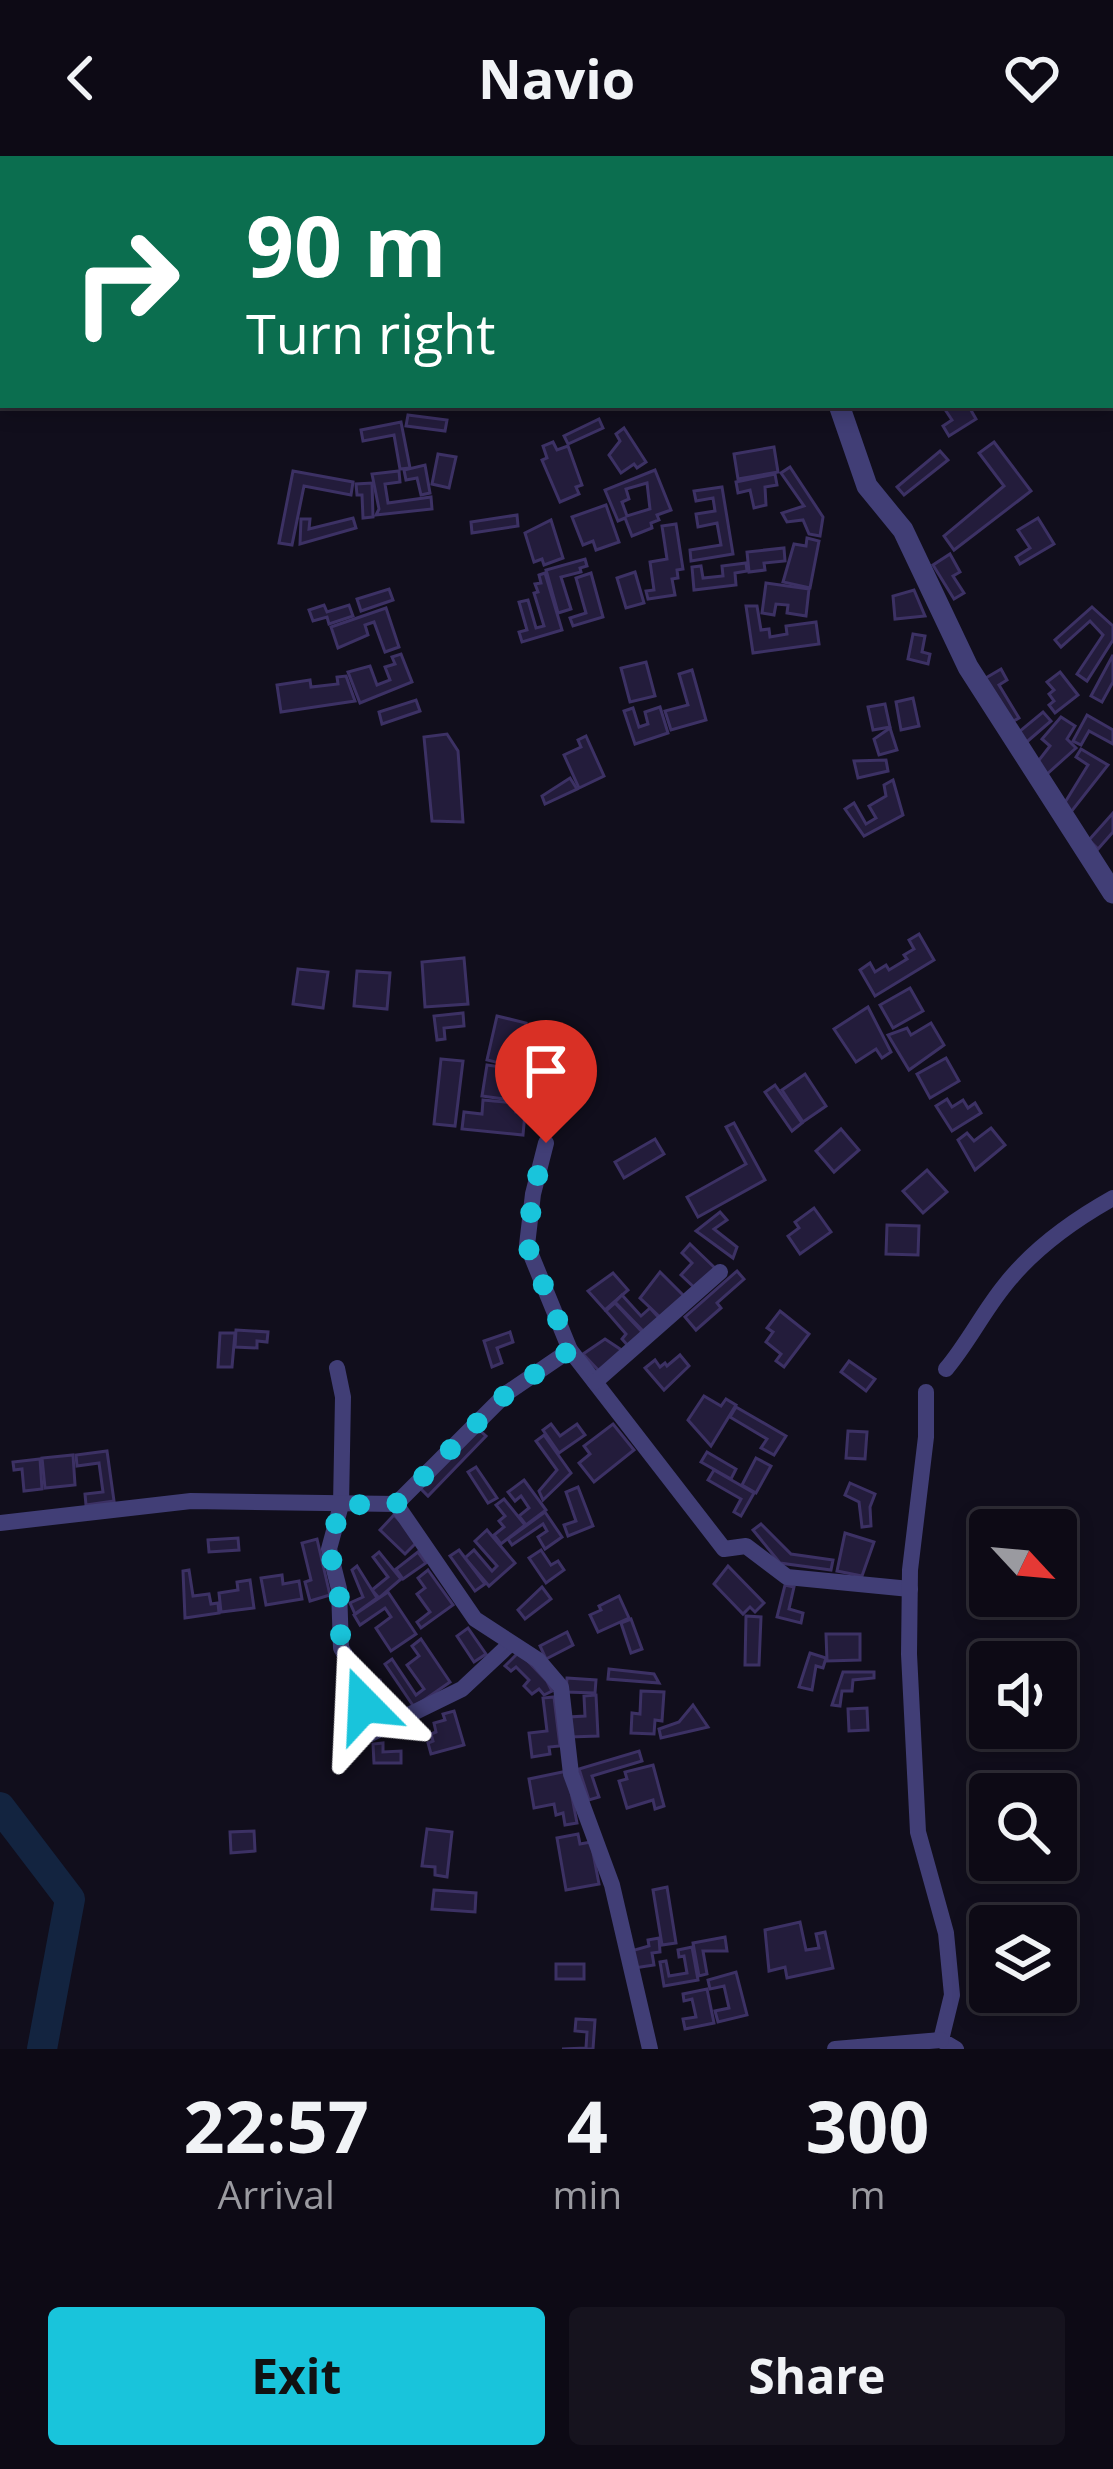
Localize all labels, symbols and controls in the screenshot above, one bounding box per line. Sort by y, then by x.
text: Navio [478,41,635,115]
icon: back [48,45,114,111]
icon: heart [999,45,1065,111]
text: 90 m [246,187,446,302]
icon: right [48,204,204,360]
text: Turn right [246,296,495,370]
pin [495,1020,597,1143]
icon: arrive [513,1038,579,1104]
north arrow [969,1509,1077,1617]
map controls [969,1509,1077,2013]
button: sound [969,1641,1077,1749]
position arrow [301,1642,427,1768]
button: search [969,1773,1077,1881]
button: layers [969,1905,1077,2013]
text: 22:57 [184,2076,369,2174]
text: 4 [567,2076,608,2174]
text: 300 [806,2076,929,2174]
text: Arrival [218,2167,335,2220]
text: min [552,2167,622,2220]
text: m [850,2167,886,2220]
button: Exit [48,2307,545,2445]
button: Share [569,2307,1065,2445]

